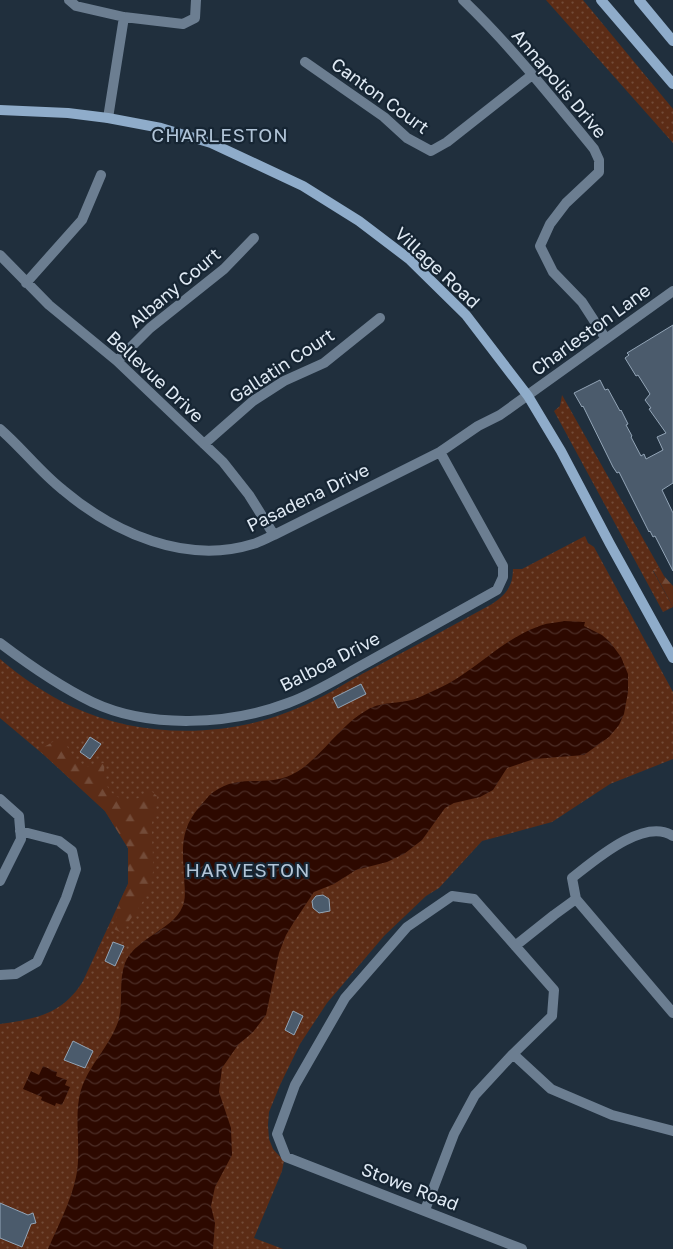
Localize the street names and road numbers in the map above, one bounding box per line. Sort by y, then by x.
street label: Annapolis Drive [508,24,612,142]
street label: Canton Court [327,52,434,138]
street label: Village Road [390,222,485,312]
street label: Albany Court [124,243,225,332]
street label: Charleston Lane [527,279,654,380]
street label: Gallatin Court [225,323,338,407]
street label: Bellevue Drive [103,326,209,427]
street label: Pasadena Drive [243,458,372,536]
street label: Balboa Drive [276,627,383,696]
street label: Stowe Road [359,1157,462,1215]

